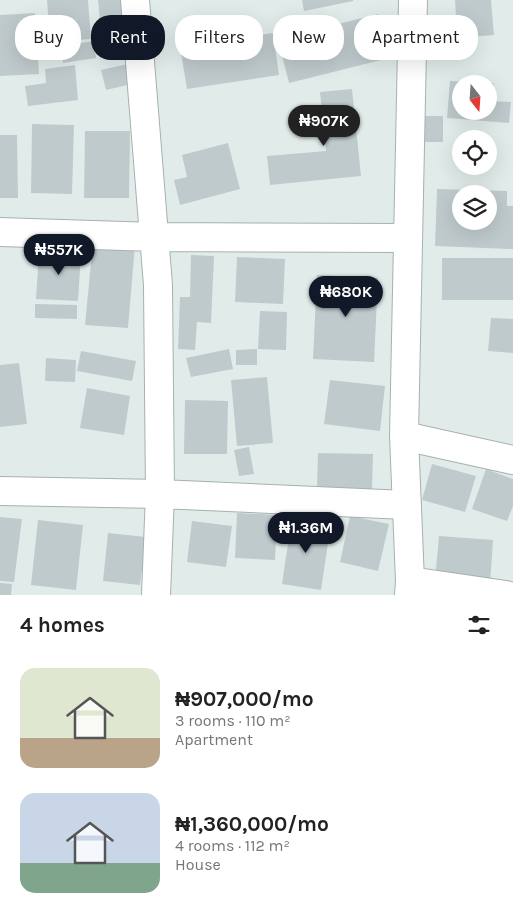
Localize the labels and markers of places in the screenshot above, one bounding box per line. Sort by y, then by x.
pin: ₦907K [289,104,359,147]
pin: ₦557K [24,234,94,276]
pin: ₦680K [311,276,381,318]
pin: ₦1.36M [265,512,347,554]

